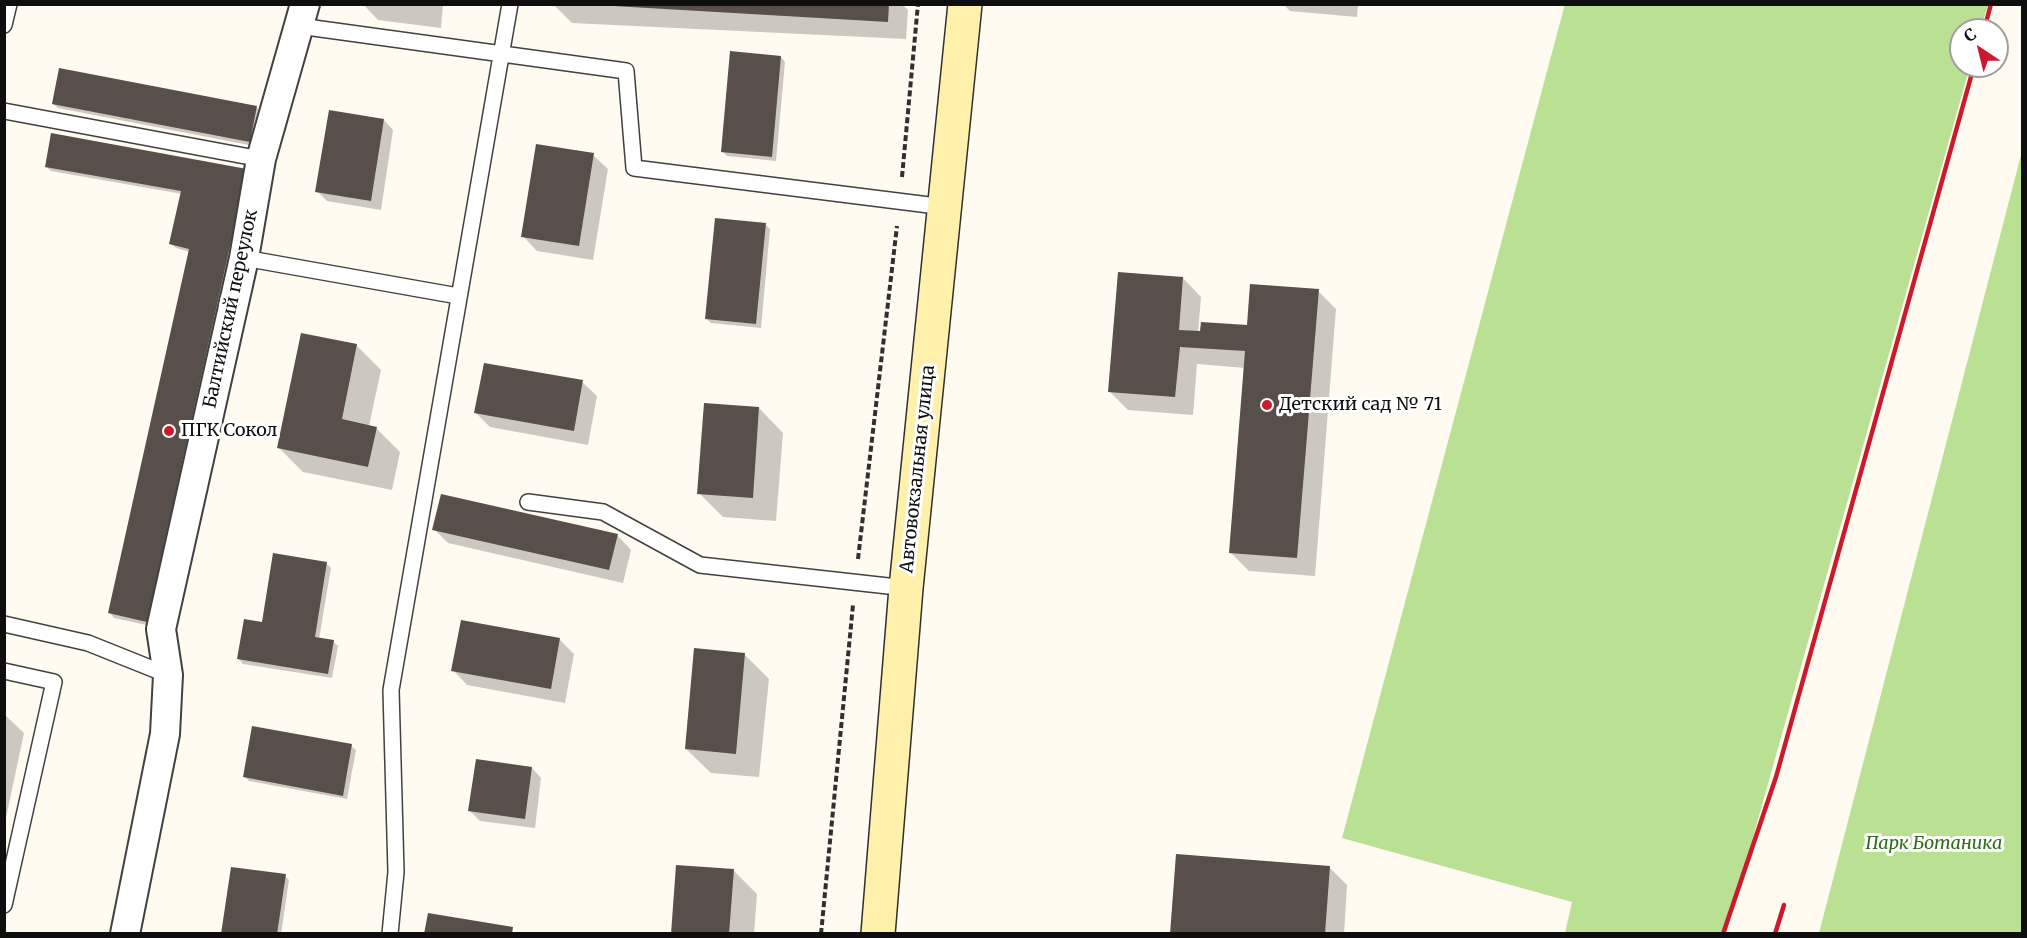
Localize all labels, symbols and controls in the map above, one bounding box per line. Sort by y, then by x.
north arrow [1949,18,2009,78]
text: С [1960,24,1980,46]
street label: Балтийский переулок [199,207,263,411]
street label: Автовокзальная улица [896,364,940,574]
place label: Детский сад № 71 [1279,394,1442,416]
marker: Детский сад № 71 [1260,398,1274,412]
place label: ПГК Сокол [181,420,277,442]
marker: ПГК Сокол [162,424,176,438]
park label: Парк Ботаника [1866,833,2002,855]

